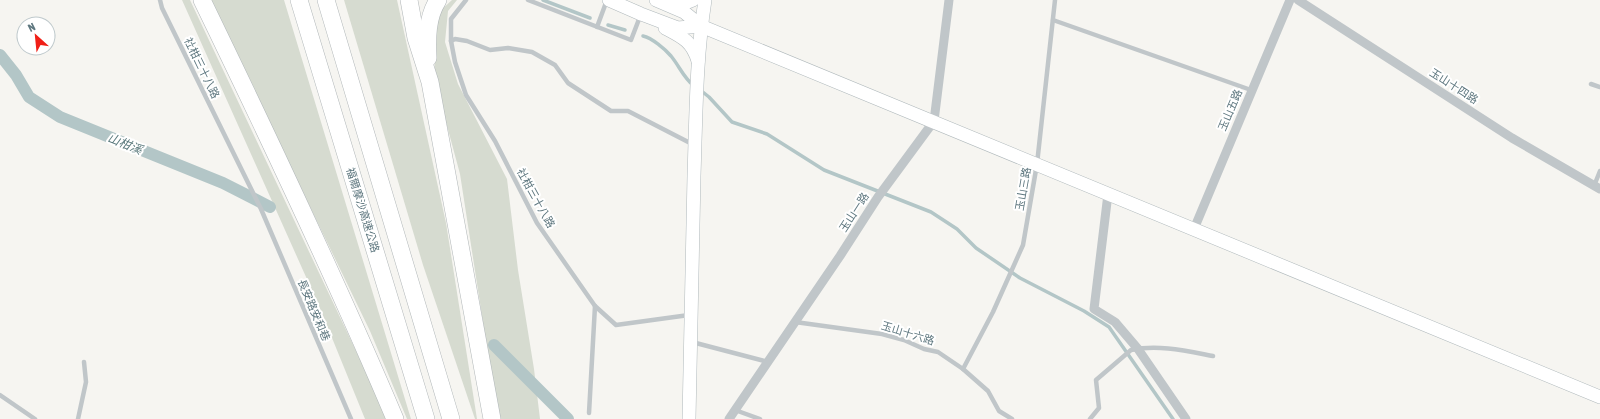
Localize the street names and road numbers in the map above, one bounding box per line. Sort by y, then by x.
street label: 社柑三十八路 [182,36,222,100]
street label: 玉山十四路 [1428,66,1480,106]
street label: 玉山五路 [1216,87,1244,133]
street label: 福爾摩沙高速公路 [344,166,382,254]
street label: 社柑三十八路 [515,166,557,230]
street label: 玉山三路 [1013,166,1033,212]
street label: 玉山一路 [837,190,871,234]
street label: 長安路安和巷 [296,277,332,343]
street label: 玉山十六路 [880,319,936,347]

